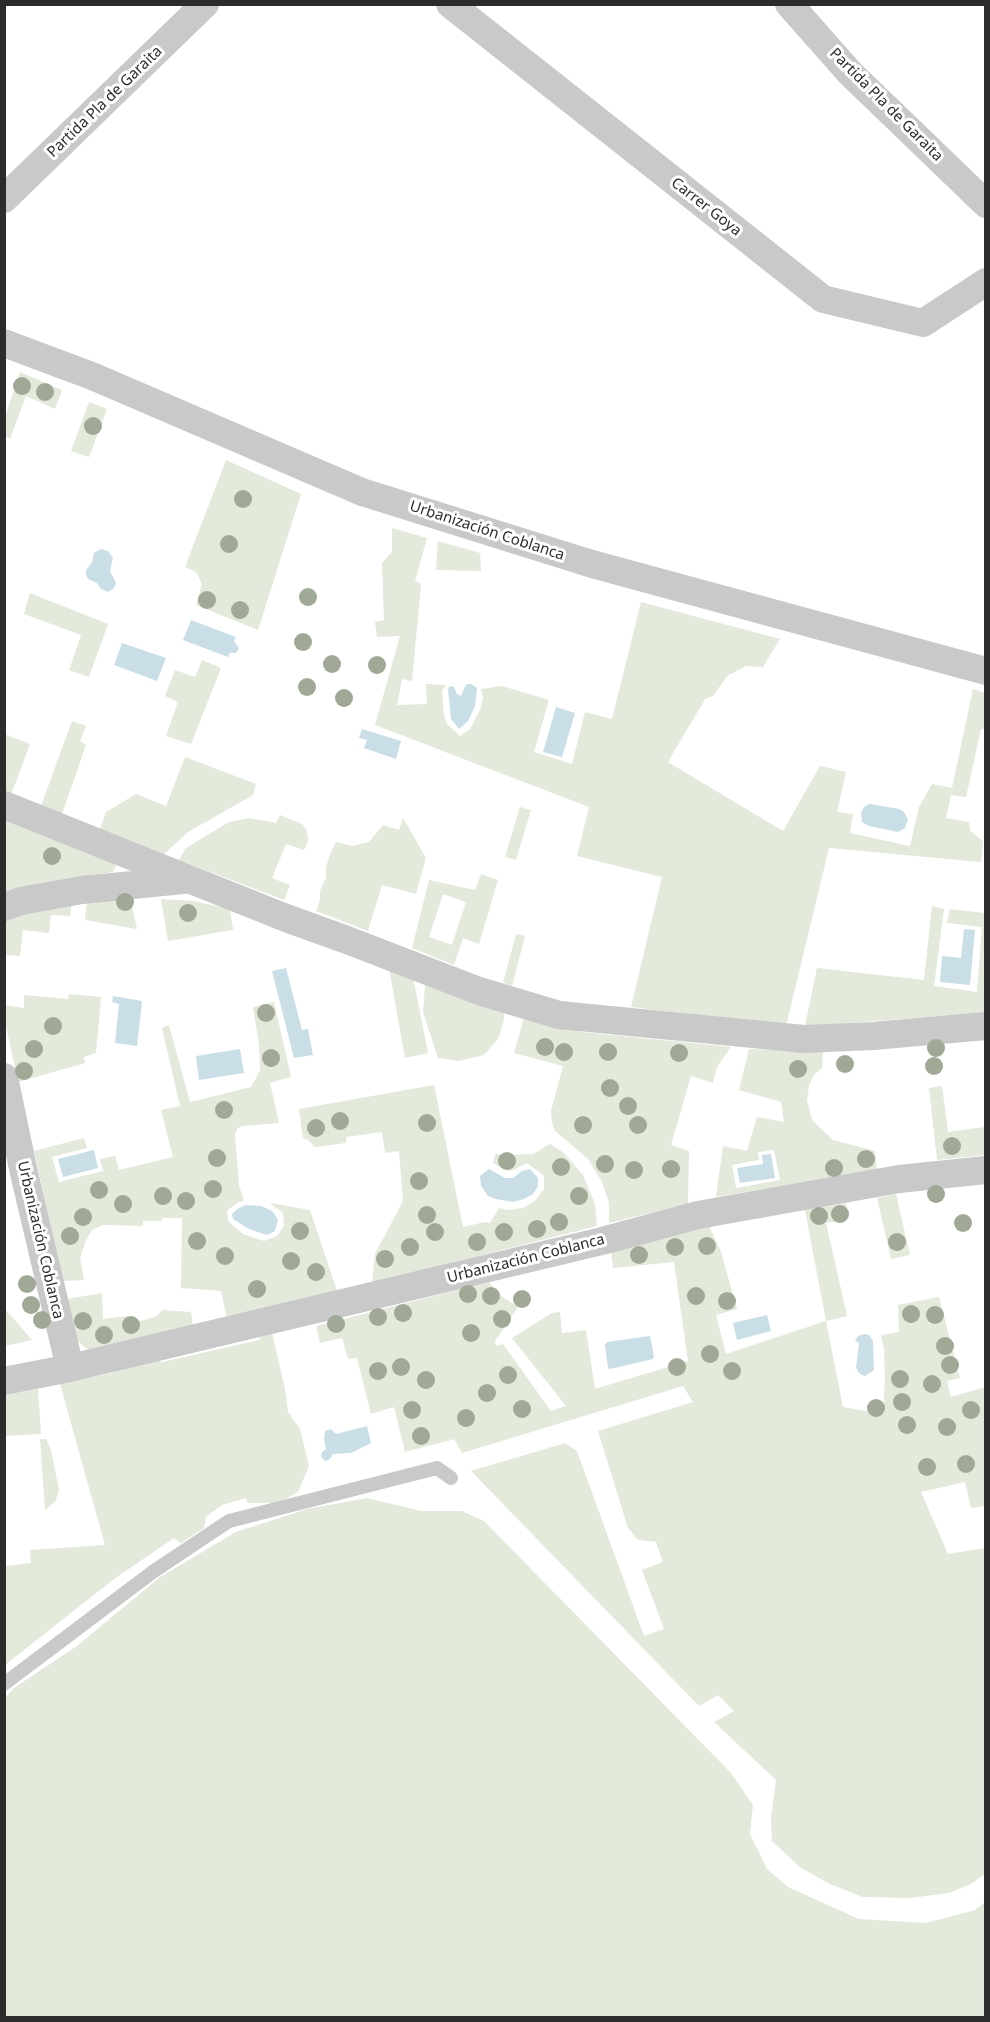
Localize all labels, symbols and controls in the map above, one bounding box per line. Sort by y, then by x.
street label: Partida Pla de Garaita [44,42,166,162]
street label: Partida Pla de Garaita [826,45,946,165]
street label: Carrer Goya [667,174,745,240]
street label: Urbanización Coblanca [407,497,567,565]
street label: Urbanización Coblanca [13,1159,67,1321]
street label: Urbanización Coblanca [445,1231,607,1287]

